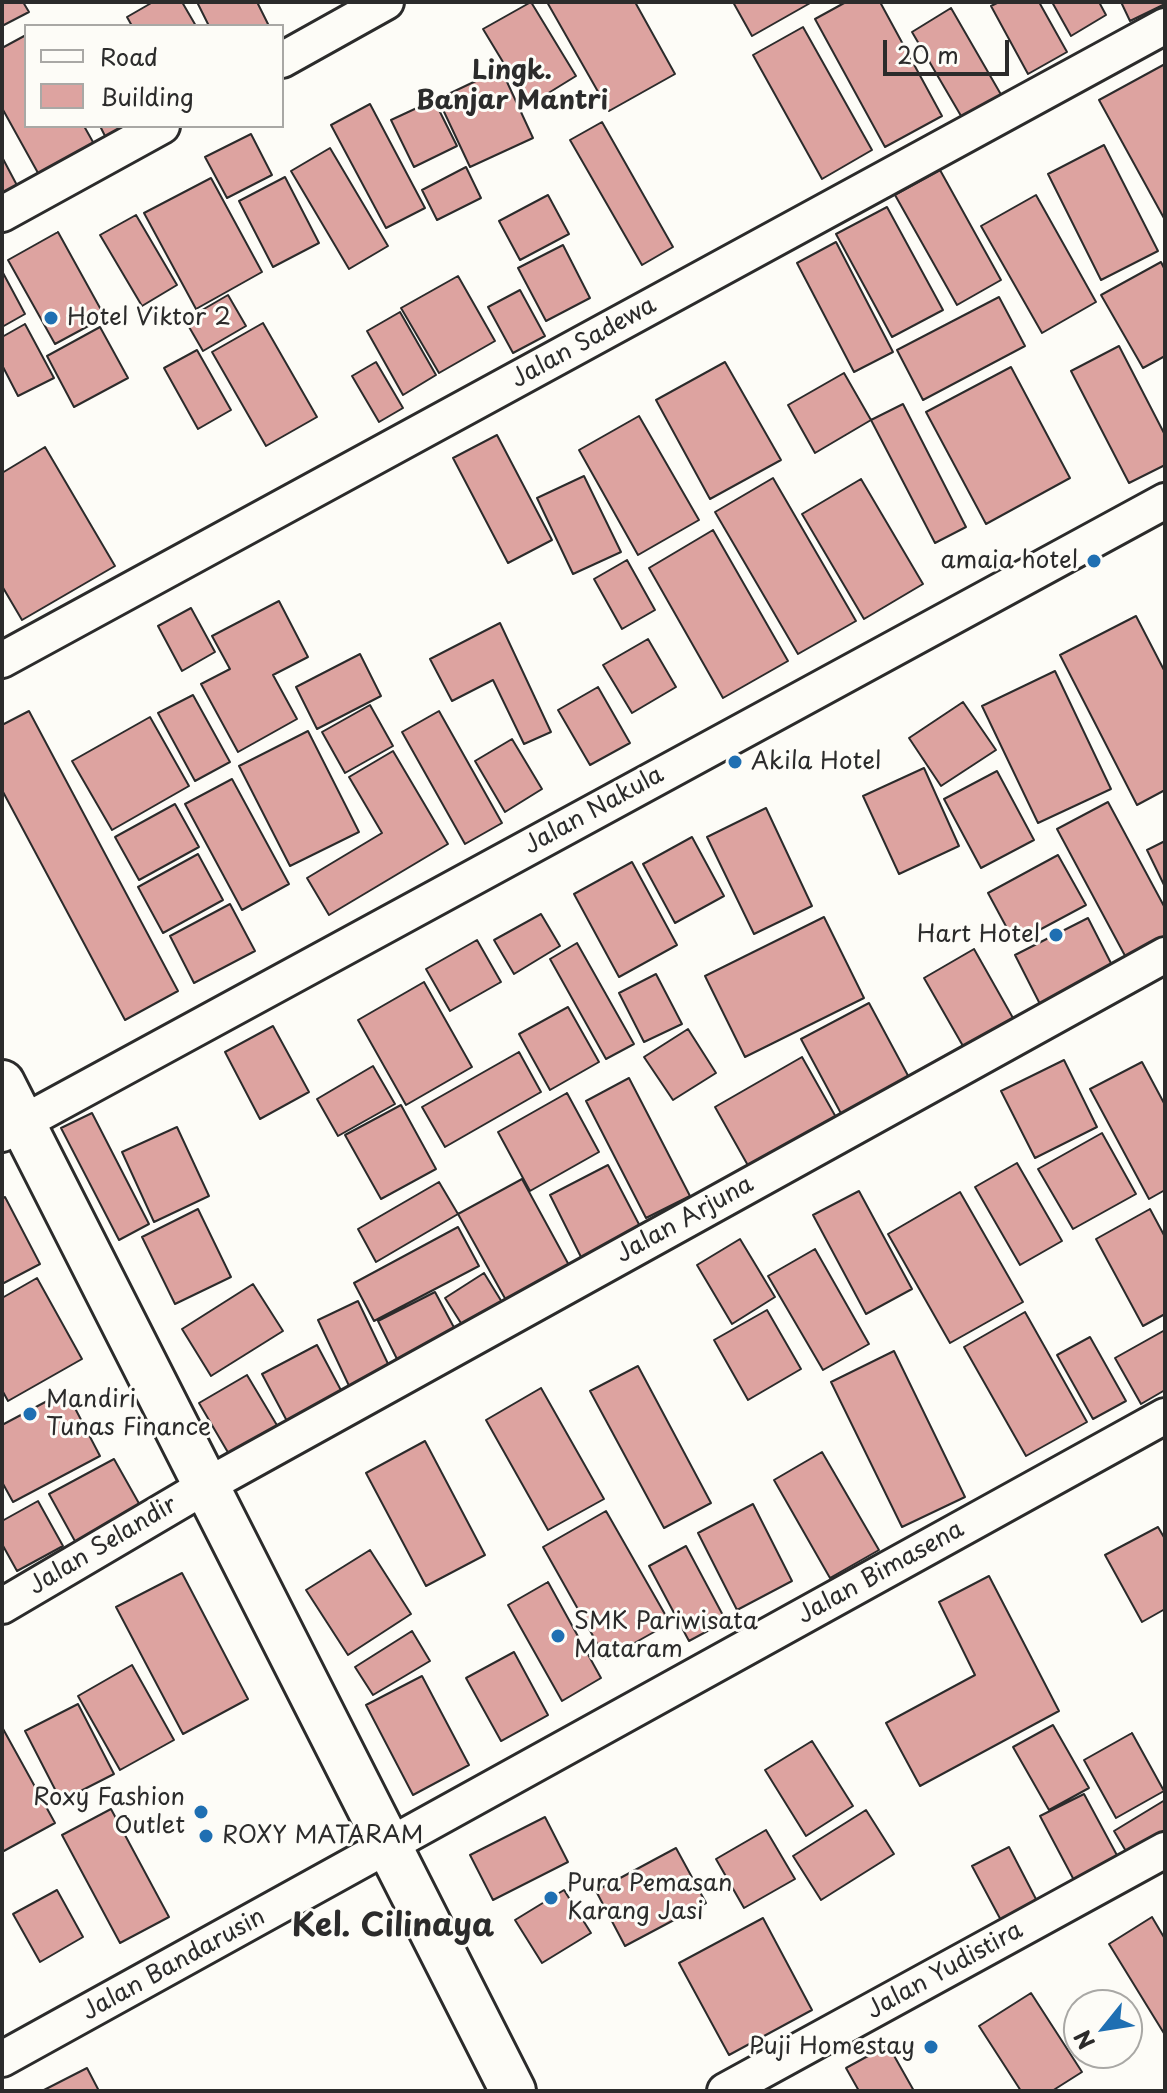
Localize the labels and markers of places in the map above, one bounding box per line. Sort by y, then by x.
place label: Hotel Viktor 2 [67,304,231,332]
marker: Hotel Viktor 2 [42,309,60,327]
place label: amaia hotel [940,547,1078,575]
marker: amaia hotel [1085,552,1103,570]
place label: Akila Hotel [751,748,881,776]
marker: Akila Hotel [726,753,744,771]
place label: Hart Hotel [917,921,1040,949]
marker: Hart Hotel [1047,926,1065,944]
place label: Mandiri Tunas Finance [46,1386,211,1442]
marker: Mandiri Tunas Finance [21,1405,39,1423]
place label: SMK Pariwisata Mataram [574,1608,758,1664]
marker: SMK Pariwisata Mataram [549,1627,567,1645]
place label: Roxy Fashion Outlet [33,1784,185,1840]
marker: Roxy Fashion Outlet [192,1803,210,1821]
place label: ROXY MATARAM [222,1822,423,1850]
marker: ROXY MATARAM [197,1827,215,1845]
place label: Pura Pemasan Karang Jasi [567,1870,732,1926]
marker: Pura Pemasan Karang Jasi [542,1889,560,1907]
place label: Puji Homestay [749,2033,915,2061]
marker: Puji Homestay [922,2038,940,2056]

